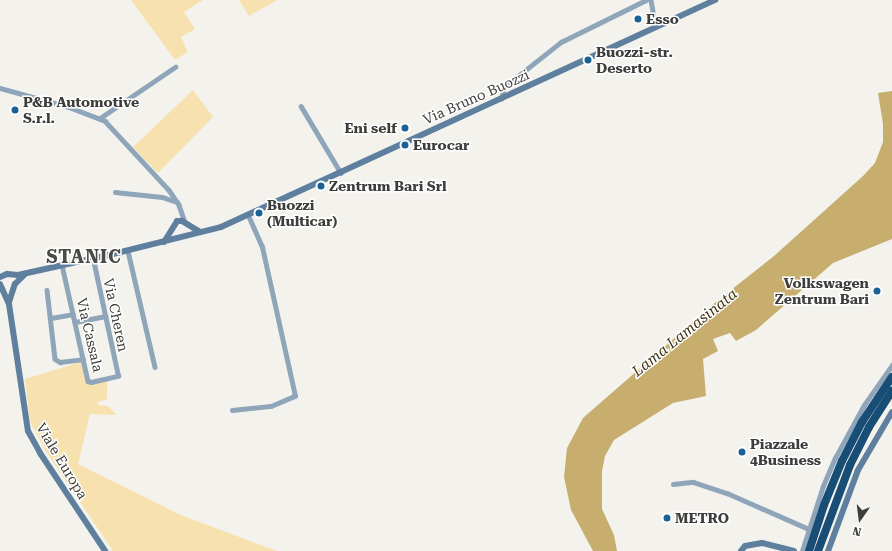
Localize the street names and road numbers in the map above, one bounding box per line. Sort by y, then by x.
street label: Via Bruno Buozzi [420,66,532,128]
street label: Via Cheren [100,277,132,353]
street label: Via Cassala [73,296,107,374]
street label: Viale Europa [33,420,91,502]

